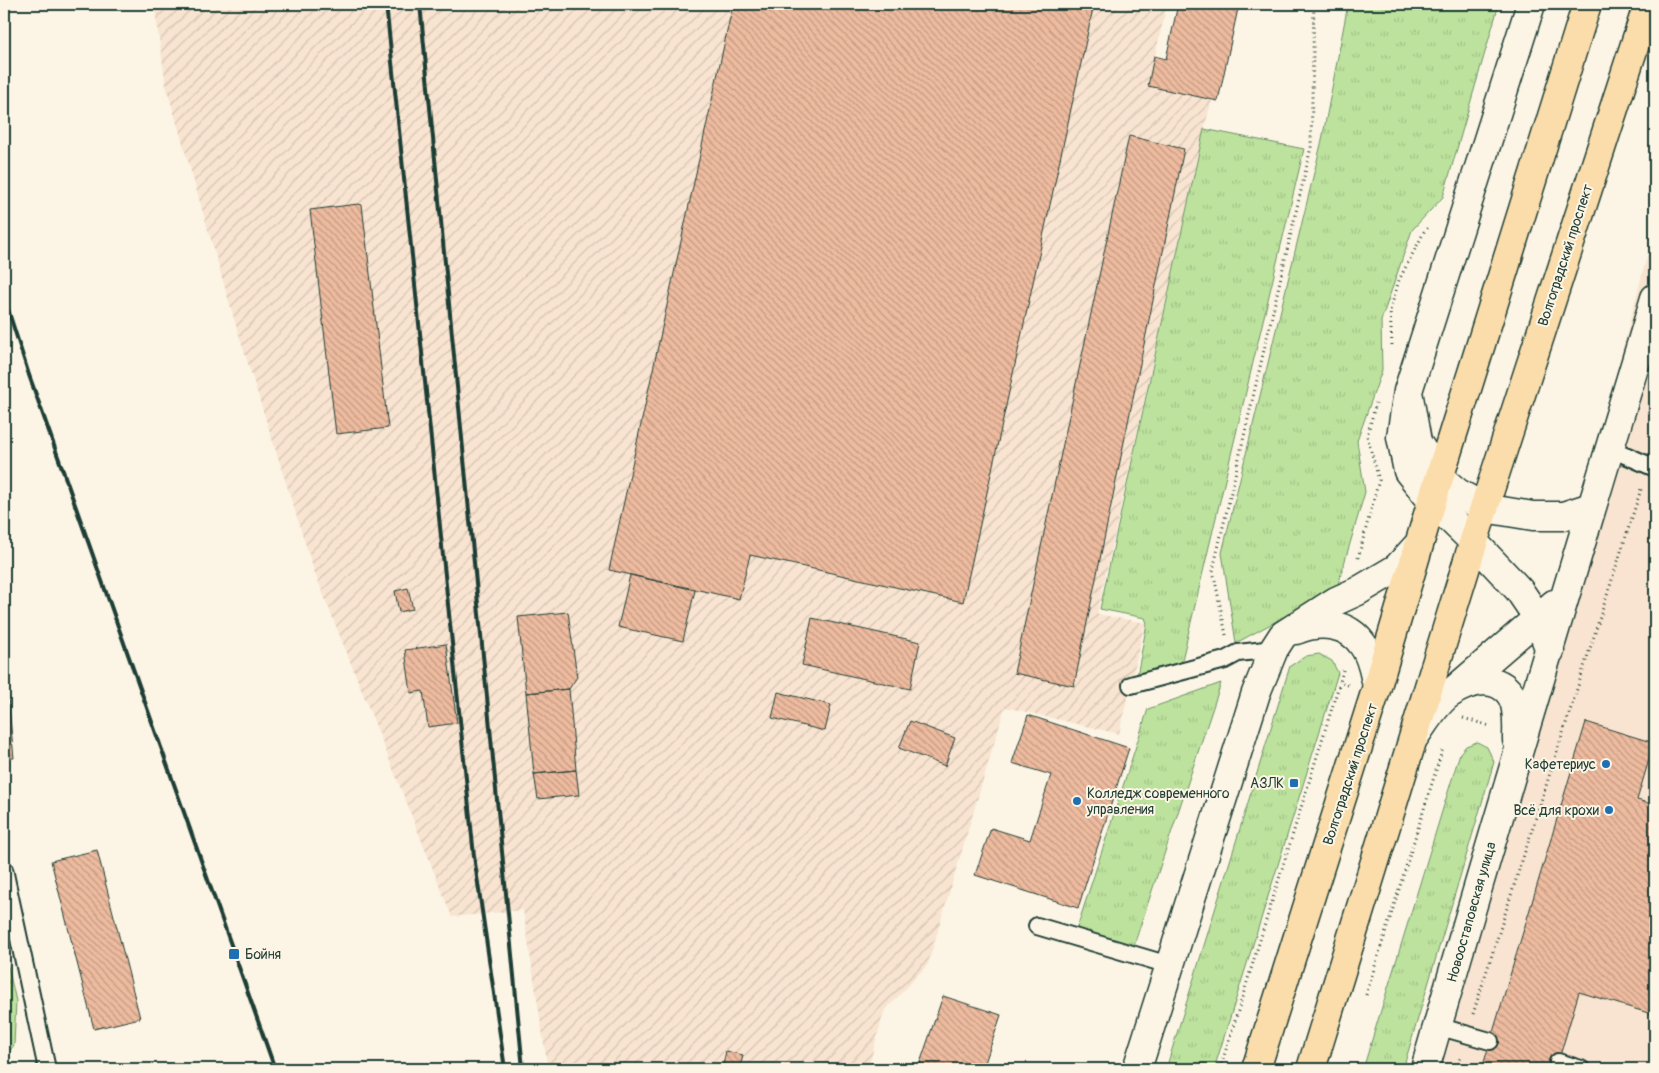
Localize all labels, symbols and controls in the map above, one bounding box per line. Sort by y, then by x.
street label: Волгоградский проспект [1534,182,1596,328]
street label: Волгоградский проспект [1319,701,1381,847]
place label: Кафетериус [1525,756,1596,773]
marker: Кафетериус [1600,758,1612,770]
place label: АЗЛК [1250,775,1284,792]
marker: АЗЛК [1288,777,1300,789]
place label: Колледж современного управления [1086,785,1230,818]
marker: Колледж современного управления [1071,795,1083,807]
place label: Всё для крохи [1513,802,1599,819]
marker: Всё для крохи [1603,804,1615,816]
street label: Новоостаповская улица [1443,840,1500,984]
place label: Бойня [245,946,281,963]
marker: Бойня [227,947,241,961]

